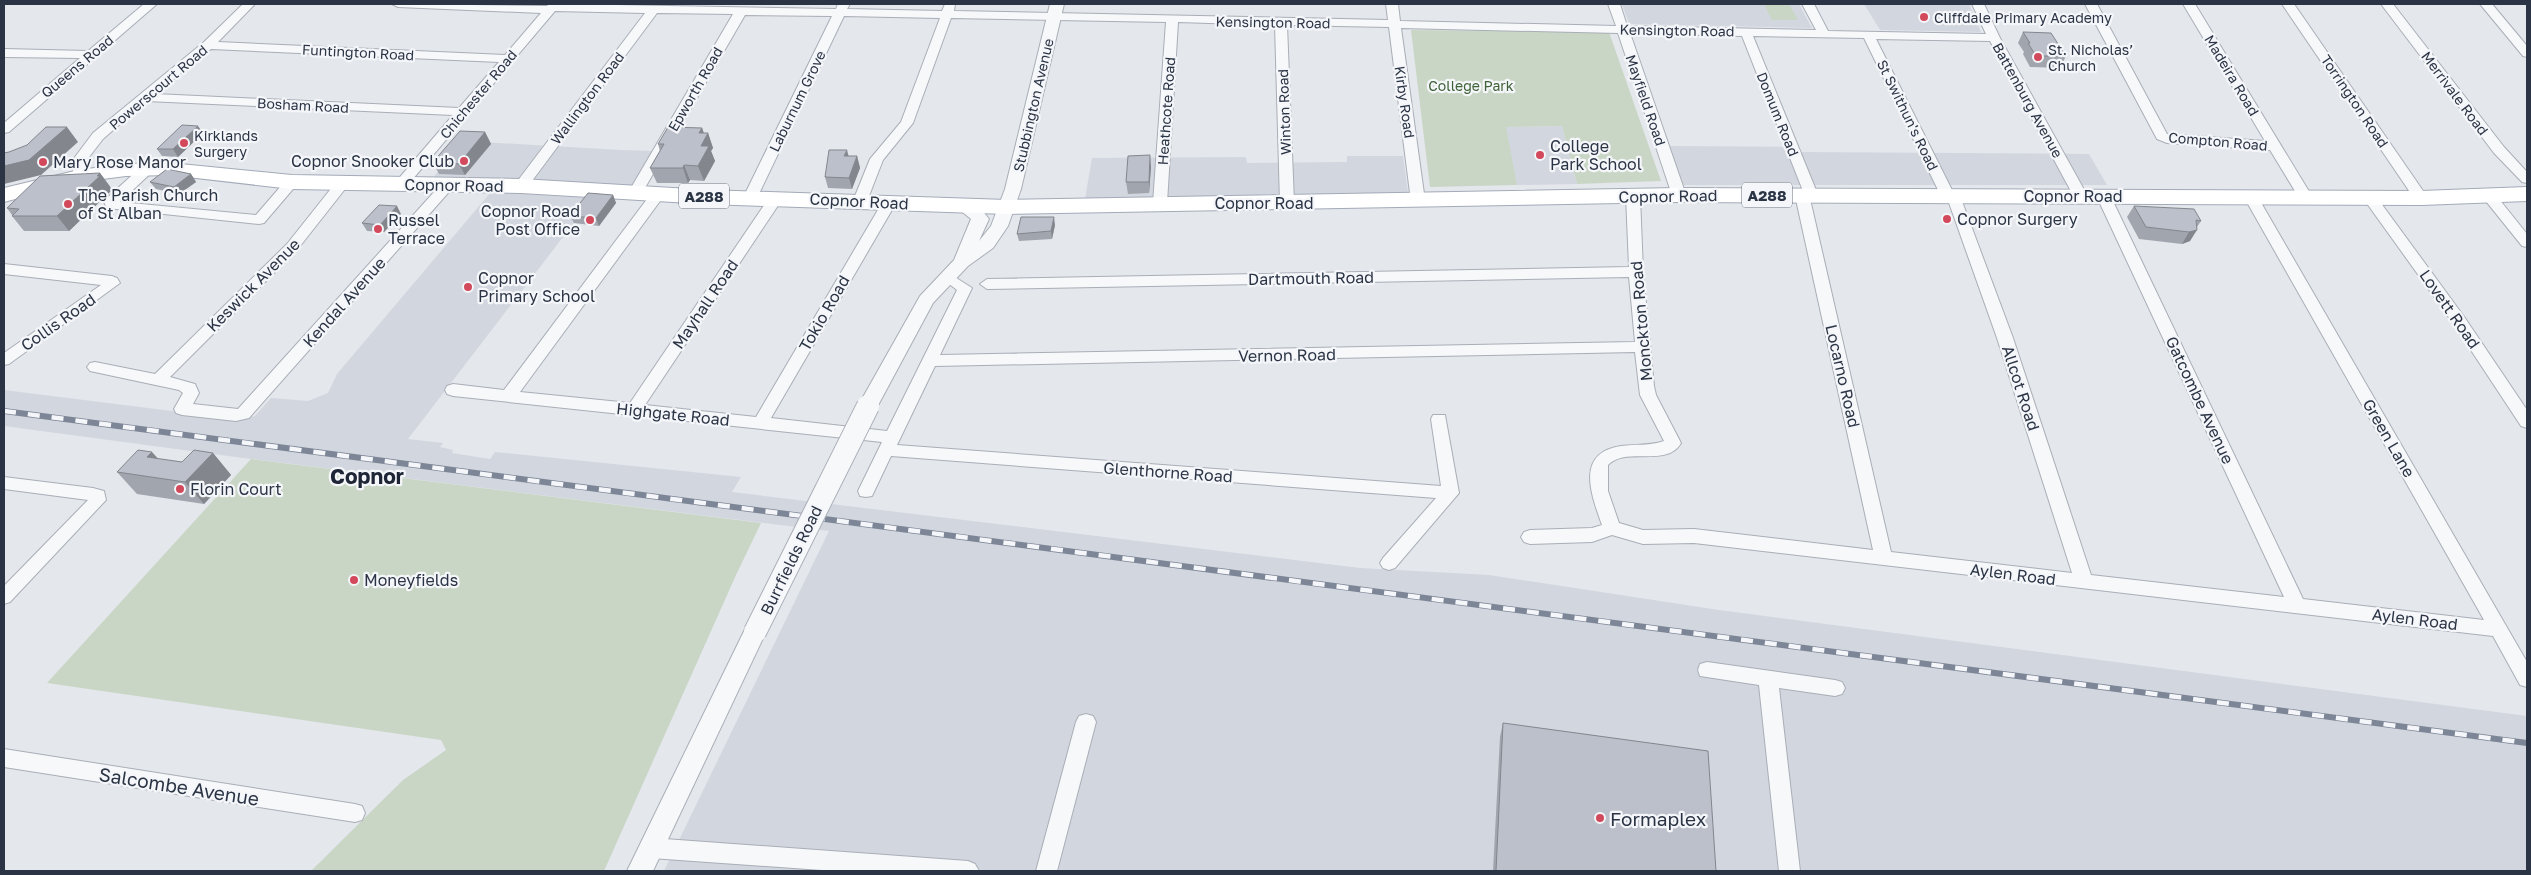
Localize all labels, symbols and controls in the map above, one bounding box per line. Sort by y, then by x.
place label: Cliffdale Primary Academy [1934,9,2112,26]
marker: Cliffdale Primary Academy [1918,11,1930,23]
street label: Kensington Road [1215,12,1331,32]
street label: Kensington Road [1619,20,1735,40]
street label: Queens Road [37,31,117,101]
street label: Madeira Road [2201,31,2263,119]
street label: Stubbington Avenue [1009,37,1057,173]
street label: Battenburg Avenue [1989,40,2067,160]
street label: Powerscourt Road [105,41,211,133]
street label: Funtington Road [301,41,415,63]
place label: St. Nicholas’ Church [2048,41,2133,74]
street label: Epworth Road [664,44,726,134]
street label: Chichester Road [436,46,520,142]
street label: Laburnum Grove [765,48,829,154]
street label: Merrivale Road [2418,48,2492,138]
street label: Wallington Road [547,49,627,147]
marker: St. Nicholas’ Church [2032,51,2044,63]
street label: Torrington Road [2318,51,2392,151]
street label: Mayfield Road [1622,52,1670,148]
street label: Heathcote Road [1154,56,1178,166]
street label: St Swithun's Road [1874,57,1942,173]
street label: Kirby Road [1392,65,1418,139]
street label: Winton Road [1274,69,1294,155]
street label: Domum Road [1753,69,1803,159]
park label: College Park [1428,77,1514,94]
street label: Bosham Road [257,94,349,116]
place label: Kirklands Surgery [194,127,258,160]
street label: Compton Road [2168,128,2268,154]
place label: College Park School [1550,136,1642,174]
marker: Kirklands Surgery [178,137,190,149]
marker: College Park School [1534,149,1546,161]
place label: Copnor Snooker Club [291,151,454,171]
place label: Mary Rose Manor [53,152,186,172]
marker: Copnor Snooker Club [458,155,470,167]
marker: Mary Rose Manor [37,156,49,168]
street label: Copnor Road [404,174,504,196]
road number: A288 [1742,182,1792,208]
road number: A288 [679,184,729,208]
place label: The Parish Church of St Alban [78,185,218,223]
street label: Copnor Road [1618,185,1718,207]
street label: Copnor Road [2023,186,2123,206]
street label: Copnor Road [809,188,909,214]
street label: Copnor Road [1214,193,1314,213]
marker: The Parish Church of St Alban [62,198,74,210]
place label: Copnor Road Post Office [481,201,580,239]
place label: Copnor Surgery [1957,209,2078,229]
place label: Russel Terrace [388,210,445,248]
marker: Copnor Surgery [1941,213,1953,225]
marker: Copnor Road Post Office [584,214,596,226]
marker: Russel Terrace [372,223,384,235]
street label: Keswick Avenue [202,234,304,336]
street label: Kendal Avenue [298,253,390,351]
street label: Mayhall Road [668,255,742,353]
street label: Monckton Road [1626,260,1656,382]
street label: Lovett Road [2415,266,2485,352]
street label: Dartmouth Road [1248,267,1374,289]
place label: Copnor Primary School [478,268,595,306]
street label: Tokio Road [794,272,854,354]
marker: Copnor Primary School [462,281,474,293]
street label: Collis Road [17,289,99,355]
street label: Locarno Road [1821,322,1865,430]
street label: Gatcombe Avenue [2162,333,2238,467]
street label: Allcot Road [1998,343,2044,433]
street label: Vernon Road [1238,344,1336,366]
street label: Green Lane [2359,395,2419,481]
street label: Highgate Road [615,398,731,430]
street label: Glenthorne Road [1103,458,1233,486]
district label: Copnor [330,463,404,489]
place label: Florin Court [190,479,282,499]
marker: Florin Court [174,483,186,495]
street label: Burrfields Road [756,502,826,618]
street label: Aylen Road [1969,559,2057,589]
place label: Moneyfields [364,570,458,590]
marker: Moneyfields [348,574,360,586]
street label: Aylen Road [2371,604,2459,634]
street label: Salcombe Avenue [97,762,261,810]
place label: Formaplex [1610,807,1706,830]
marker: Formaplex [1594,812,1606,824]

